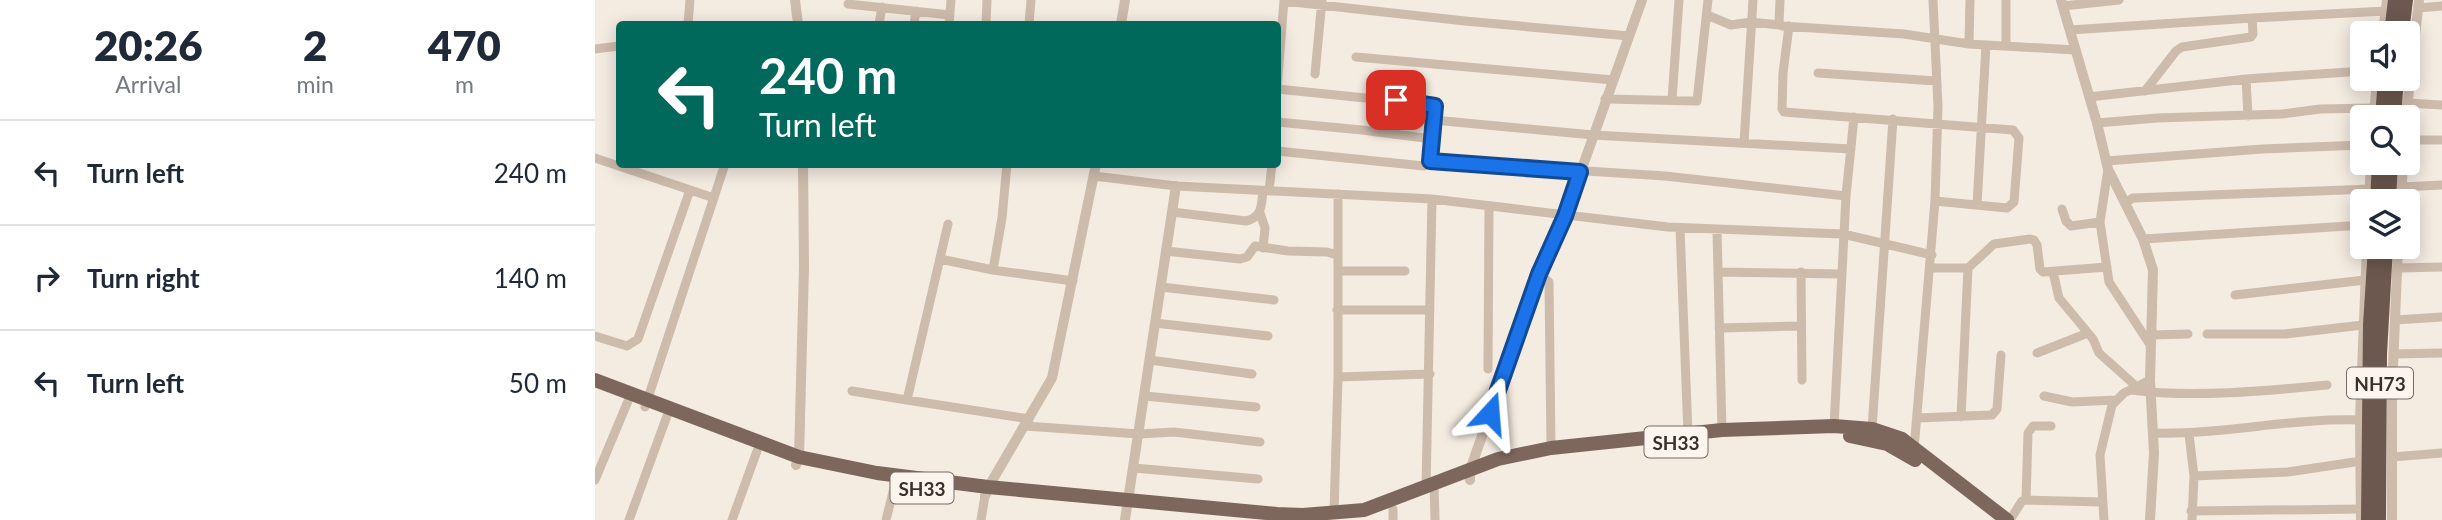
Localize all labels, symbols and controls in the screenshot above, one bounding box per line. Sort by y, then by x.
text: 20:26 [94,20,203,70]
text: 2 [303,20,327,70]
text: 470 [428,20,501,70]
map controls [2350,21,2420,259]
button: sound [2350,21,2420,91]
text: 240 m [759,46,897,104]
icon: left [644,49,735,140]
text: Arrival [115,70,181,98]
text: min [297,70,334,98]
text: m [455,70,474,98]
pin [1366,70,1426,130]
icon: arrive [1377,81,1415,119]
text: Turn left [759,105,876,144]
button: search [2350,105,2420,175]
icon: left [28,154,66,192]
text: Turn left [87,157,184,189]
text: 240 m [494,157,567,189]
button: layers [2350,189,2420,259]
icon: right [28,259,66,297]
text: Turn right [87,262,200,294]
text: 140 m [494,262,567,294]
icon: left [28,364,66,402]
text: Turn left [87,367,184,399]
text: 50 m [509,367,567,399]
road number: NH73 [2347,368,2413,398]
position arrow [1453,376,1527,450]
road number: SH33 [1645,426,1707,458]
road number: SH33 [891,472,953,503]

